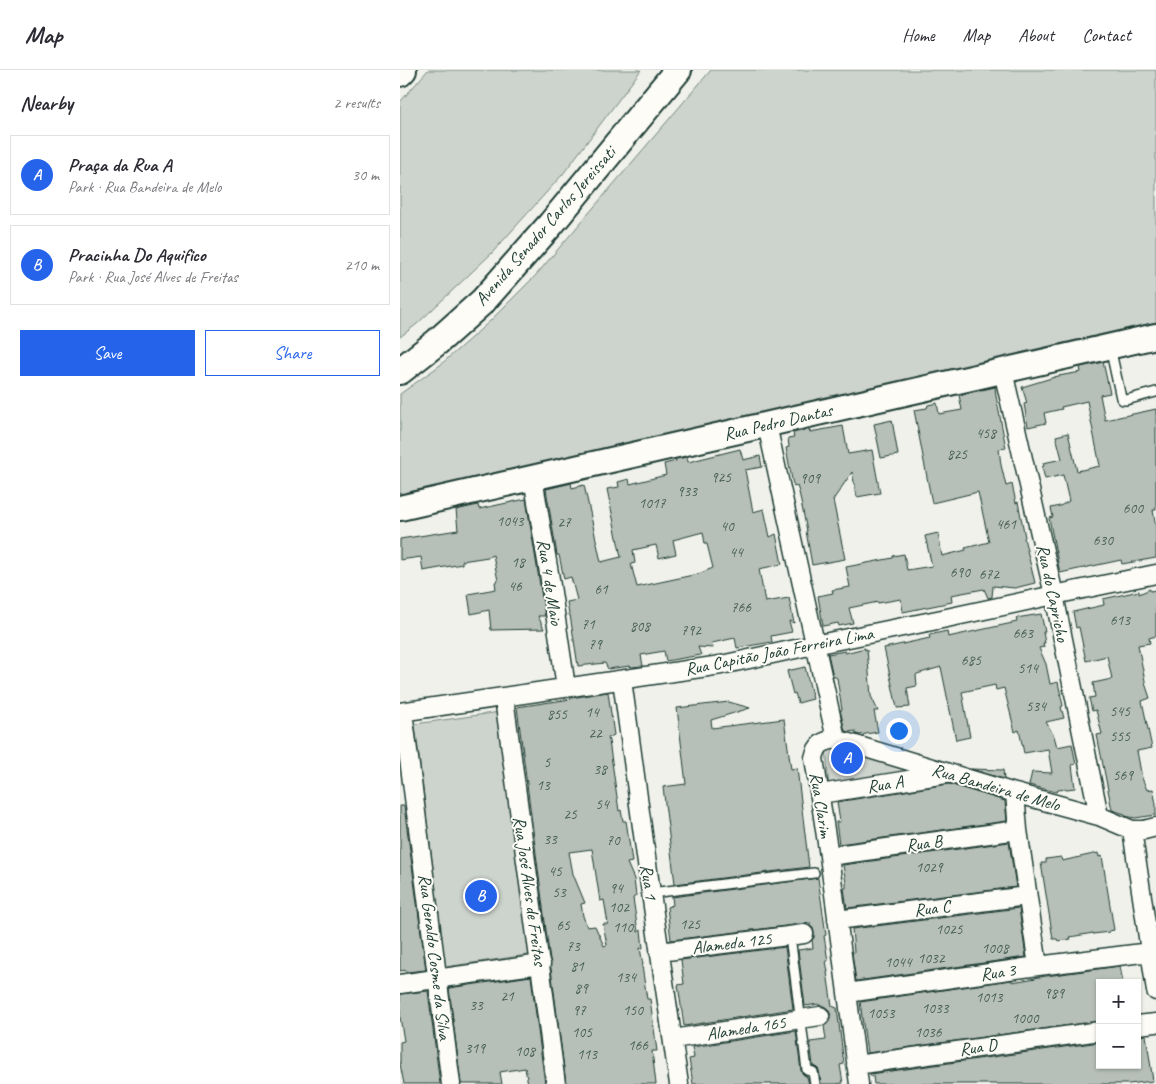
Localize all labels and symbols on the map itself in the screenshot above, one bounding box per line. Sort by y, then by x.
street label: Avenida Senador Carlos Jereissati [470,140,622,310]
street label: Rua Pedro Dantas [722,398,836,445]
house number: 458 [976,424,997,443]
house number: 825 [947,445,968,464]
house number: 925 [711,468,732,487]
house number: 909 [800,469,821,488]
house number: 933 [677,482,698,501]
house number: 1017 [638,494,667,513]
house number: 600 [1123,499,1144,518]
house number: 1043 [496,512,525,531]
house number: 27 [557,513,572,532]
house number: 461 [996,515,1017,534]
house number: 40 [720,517,735,536]
house number: 630 [1093,531,1114,550]
street label: Rua 4 de Maio [532,537,568,628]
street label: Rua do Capricho [1032,542,1074,645]
house number: 44 [729,543,744,562]
house number: 18 [511,553,526,572]
house number: 690 [950,563,971,582]
house number: 672 [979,565,1000,584]
house number: 46 [508,577,523,596]
house number: 61 [594,580,609,599]
house number: 766 [731,598,752,617]
house number: 613 [1110,611,1131,630]
house number: 71 [581,615,596,634]
house number: 808 [630,617,651,636]
house number: 792 [681,621,702,640]
street label: Rua Capitão João Ferreira Lima [683,622,876,680]
house number: 663 [1013,624,1034,643]
house number: 79 [588,635,603,654]
house number: 685 [961,651,982,670]
house number: 514 [1018,659,1039,678]
house number: 534 [1026,697,1047,716]
house number: 545 [1110,702,1131,721]
house number: 14 [585,703,600,722]
house number: 855 [547,705,568,724]
your location [886,718,912,744]
house number: 22 [588,724,603,743]
house number: 555 [1110,727,1131,746]
pin: A [831,739,863,777]
house number: 5 [544,753,552,772]
street label: Rua Bandeira de Melo [929,758,1064,816]
house number: 38 [593,760,608,779]
house number: 569 [1113,766,1134,785]
street label: Rua Clarim [805,770,837,840]
street label: Rua A [865,770,906,798]
house number: 13 [536,776,551,795]
house number: 54 [595,795,610,814]
house number: 25 [563,805,578,824]
street label: Rua José Alves de Freitas [509,815,552,969]
street label: Rua B [904,829,945,856]
house number: 33 [543,830,558,849]
house number: 70 [606,831,621,850]
house number: 1029 [915,858,944,877]
house number: 45 [548,862,563,881]
street label: Rua 1 [636,863,662,902]
street label: Rua Geraldo Cosme da Silva [414,873,456,1042]
pin: B [465,877,497,915]
house number: 94 [609,879,624,898]
house number: 53 [552,883,567,902]
street label: Rua C [913,895,954,921]
house number: 102 [609,898,630,917]
house number: 125 [680,915,701,934]
house number: 65 [556,916,571,935]
house number: 110 [613,918,634,937]
house number: 1025 [935,920,964,939]
street label: Alameda 125 [691,927,774,959]
house number: 73 [566,937,581,956]
house number: 1008 [981,939,1010,958]
house number: 1032 [917,949,946,968]
house number: 1044 [884,953,913,972]
house number: 81 [570,957,585,976]
street label: Rua 3 [979,958,1019,985]
house number: 134 [616,968,637,987]
house number: 89 [574,979,589,998]
house number: 989 [1044,984,1065,1003]
house number: 21 [500,987,515,1006]
house number: 1013 [975,988,1004,1007]
house number: 33 [469,996,484,1015]
house number: 1033 [921,999,950,1018]
house number: 97 [572,1001,587,1020]
house number: 150 [623,1001,644,1020]
house number: 1053 [867,1004,896,1023]
house number: 1000 [1011,1009,1040,1028]
street label: Alameda 165 [705,1011,788,1045]
house number: 105 [572,1023,593,1042]
house number: 1036 [914,1023,943,1042]
street label: Rua D [958,1033,1000,1061]
house number: 166 [628,1036,649,1055]
house number: 319 [465,1039,486,1058]
house number: 108 [515,1042,536,1061]
house number: 113 [577,1045,598,1064]

